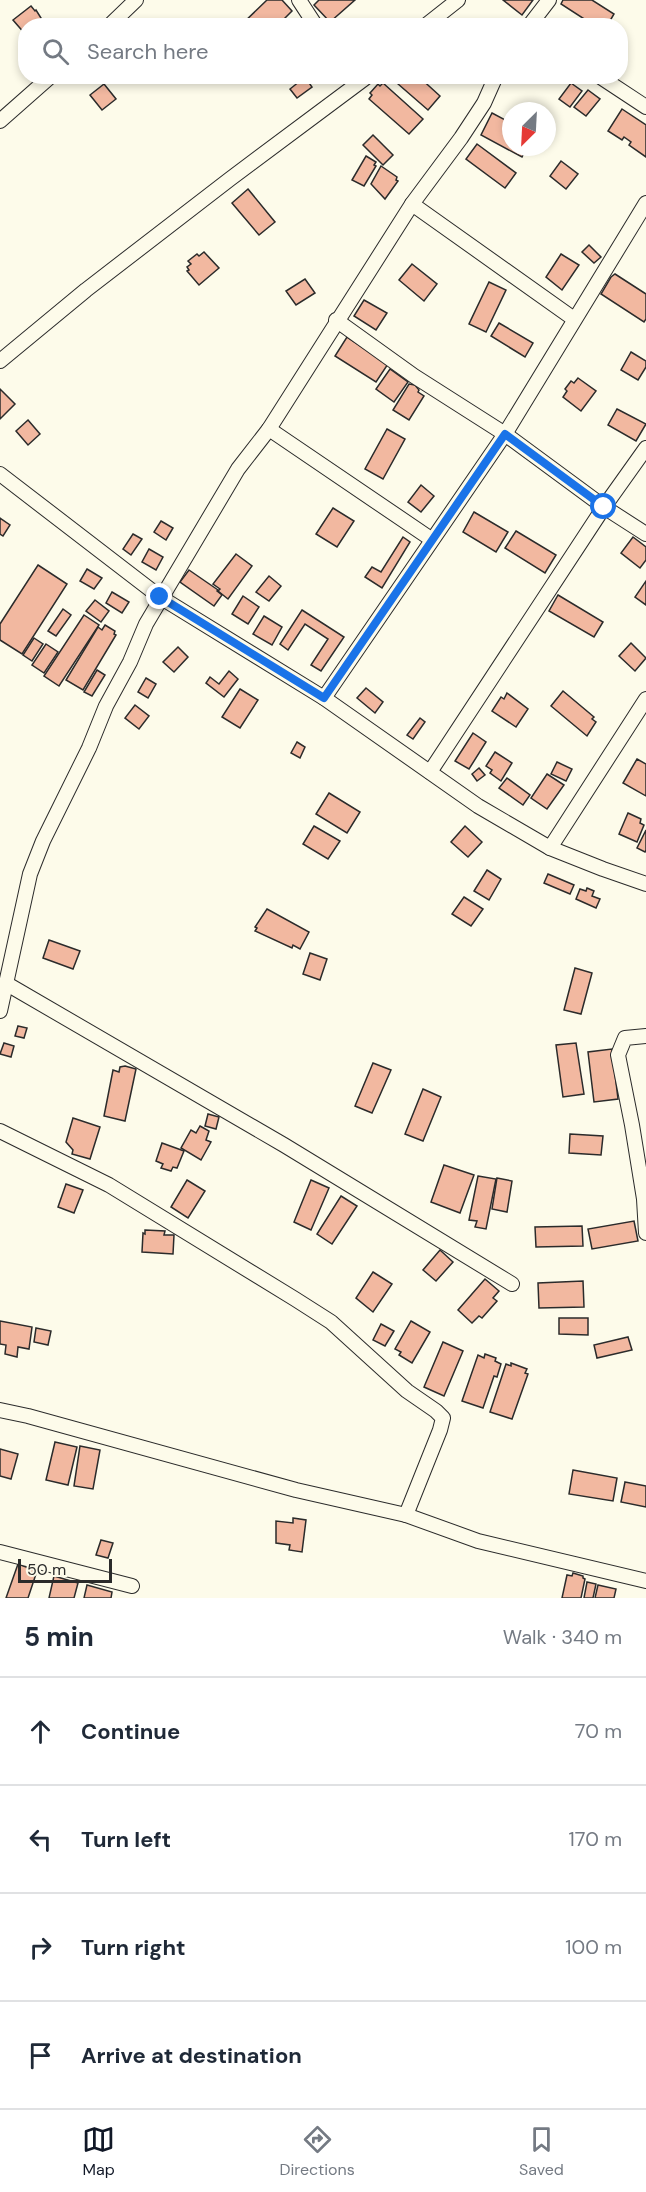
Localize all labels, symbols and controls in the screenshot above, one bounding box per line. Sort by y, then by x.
search box [18,18,628,84]
icon: search [39,35,72,68]
text: Search here [87,37,208,66]
north arrow [502,102,556,156]
route start [590,493,616,519]
route end [146,583,172,609]
scale bar [18,1556,112,1584]
text: 50 m [27,1559,66,1580]
text: 5 min [24,1620,94,1654]
text: Walk · 340 m [503,1624,622,1650]
icon: ahead [24,1715,57,1748]
text: Continue [81,1717,180,1746]
text: 70 m [575,1718,622,1744]
icon: left [24,1823,57,1856]
text: Turn left [81,1825,171,1854]
text: 170 m [569,1826,622,1852]
icon: right [24,1931,57,1964]
text: Turn right [81,1933,186,1962]
text: 100 m [565,1934,622,1960]
icon: arrive [24,2039,57,2072]
text: Arrive at destination [81,2041,302,2070]
tab: Map [82,2123,115,2180]
tab: Directions [279,2123,355,2180]
tab: Saved [519,2123,564,2180]

